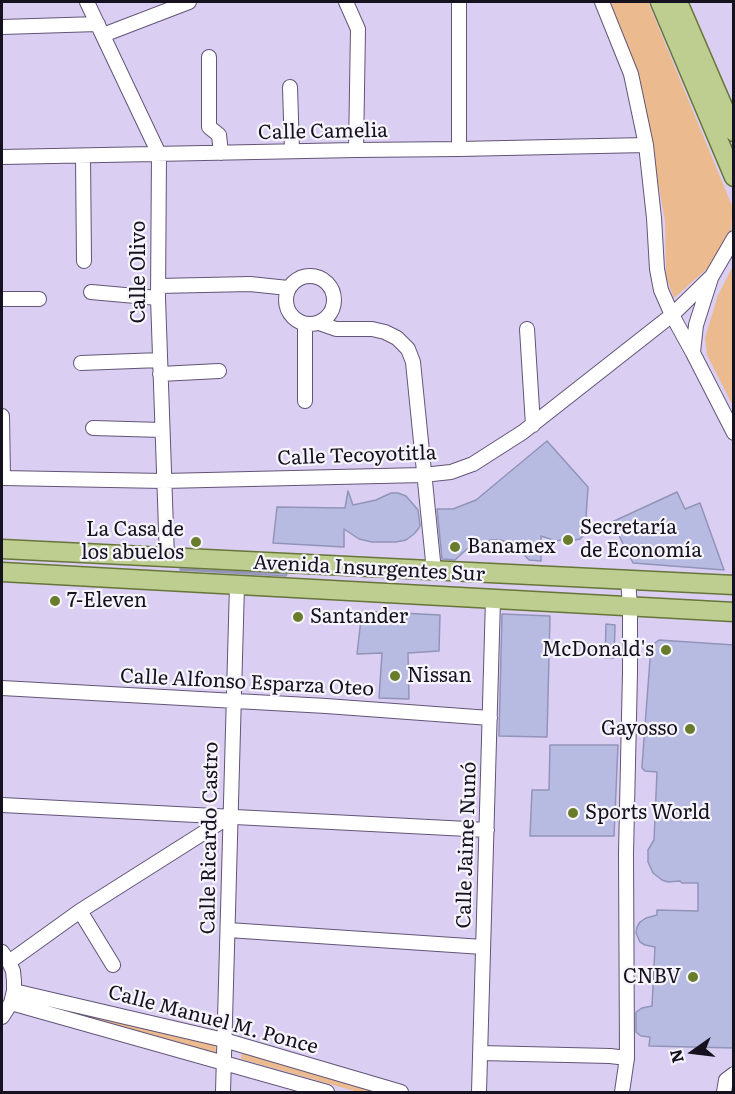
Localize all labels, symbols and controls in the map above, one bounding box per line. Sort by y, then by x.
street label: Calle Camelia [258,119,388,145]
street label: Calle Olivo [127,221,151,323]
street label: Calle Tecoyotitla [277,441,437,471]
place label: Secretaría de Economía [580,516,702,563]
place label: La Casa de los abuelos [81,518,184,565]
marker: Secretaría de Economía [561,533,575,547]
marker: La Casa de los abuelos [189,535,203,549]
place label: Banamex [467,535,556,559]
marker: Banamex [448,540,462,554]
street label: Avenida Insurgentes Sur [252,551,486,587]
place label: 7-Eleven [67,589,147,613]
marker: 7-Eleven [48,594,62,608]
place label: Santander [310,605,408,629]
marker: Santander [291,610,305,624]
place label: McDonald's [542,638,654,662]
marker: McDonald's [659,643,673,657]
street label: Calle Alfonso Esparza Oteo [119,664,375,702]
place label: Nissan [407,664,472,688]
marker: Nissan [388,669,402,683]
place label: Gayosso [601,717,678,741]
marker: Gayosso [683,722,697,736]
street label: Calle Ricardo Castro [196,741,224,935]
street label: Calle Jaime Nunó [452,761,482,929]
place label: Sports World [585,801,710,825]
marker: Sports World [566,806,580,820]
place label: CNBV [623,965,681,989]
marker: CNBV [686,970,700,984]
street label: Calle Manuel M. Ponce [105,980,321,1060]
north arrow [663,1022,723,1082]
text: N [662,1047,689,1066]

